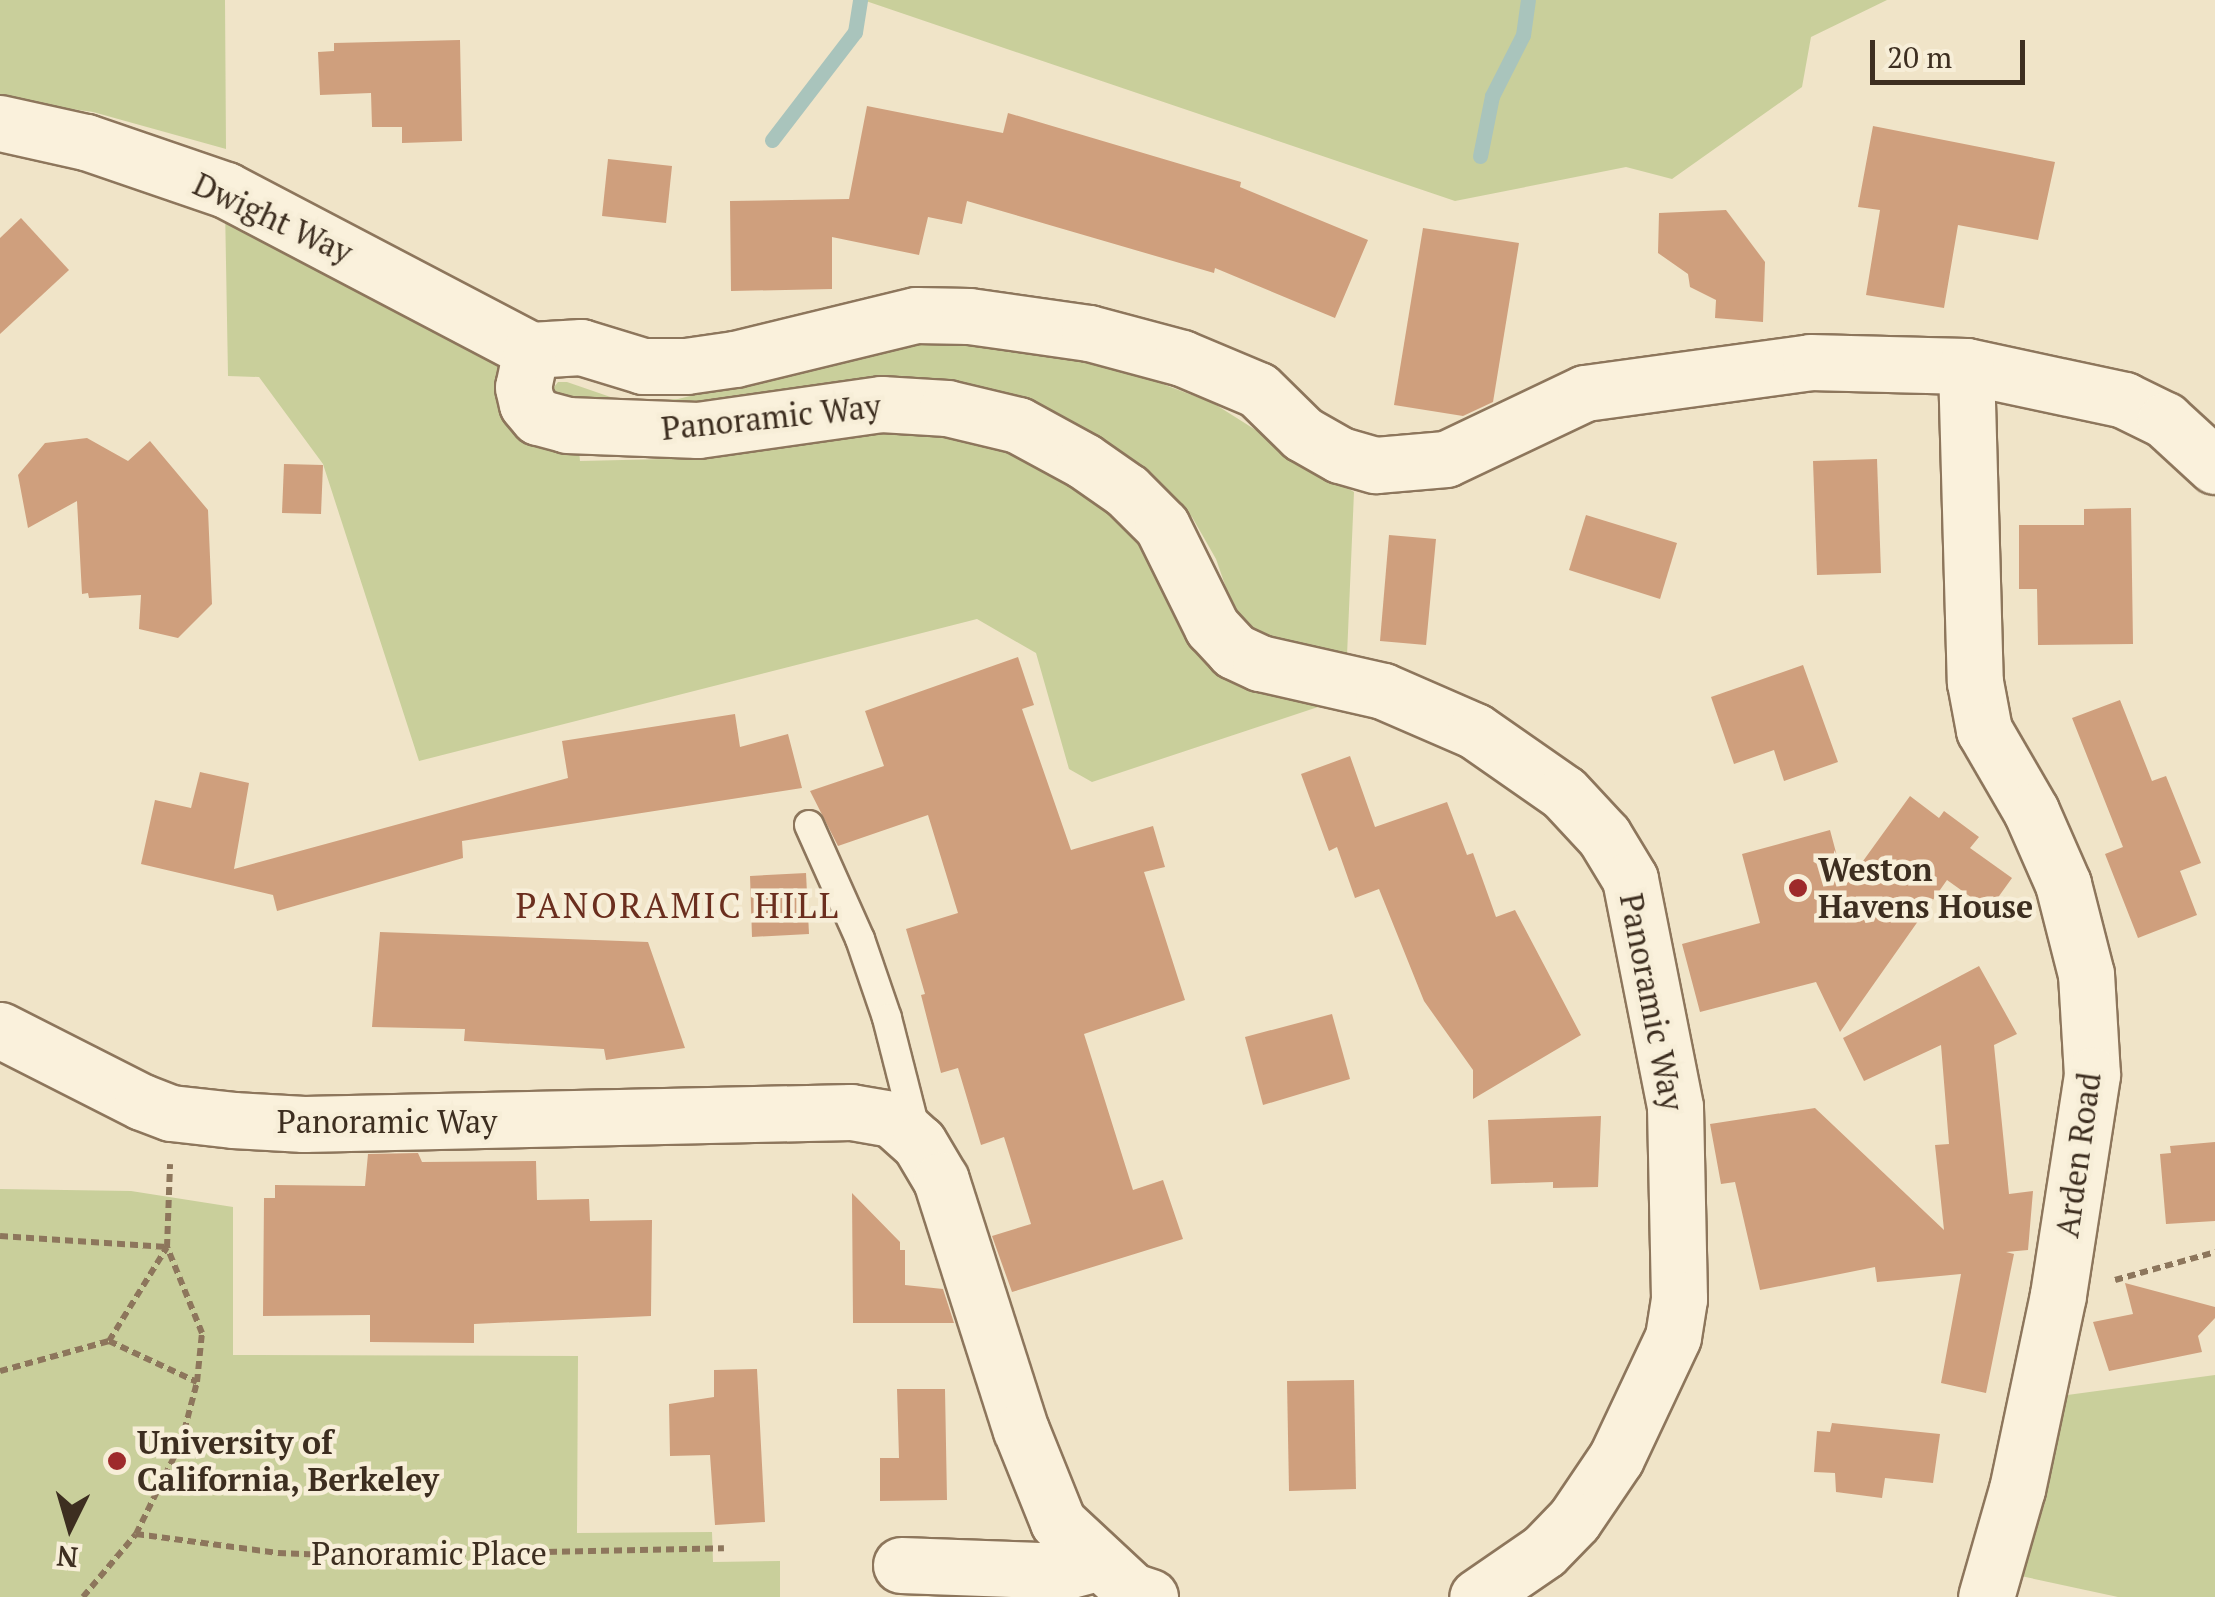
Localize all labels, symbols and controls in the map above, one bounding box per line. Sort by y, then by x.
scale bar [1875,20,2030,82]
text: 20 m [1887,37,1952,77]
street label: Dwight Way [187,164,359,272]
street label: Panoramic Way [659,386,883,448]
place label: Weston Havens House [1818,851,2033,926]
marker: Weston Havens House [1787,877,1809,899]
district label: PANORAMIC HILL [516,884,840,926]
street label: Panoramic Way [1612,890,1692,1114]
street label: Arden Road [2047,1070,2109,1240]
street label: Panoramic Way [277,1102,497,1140]
place label: University of California, Berkeley [137,1424,440,1499]
marker: University of California, Berkeley [106,1450,128,1472]
north arrow [20,1477,120,1577]
street label: Panoramic Place [311,1534,547,1572]
text: N [55,1538,80,1577]

